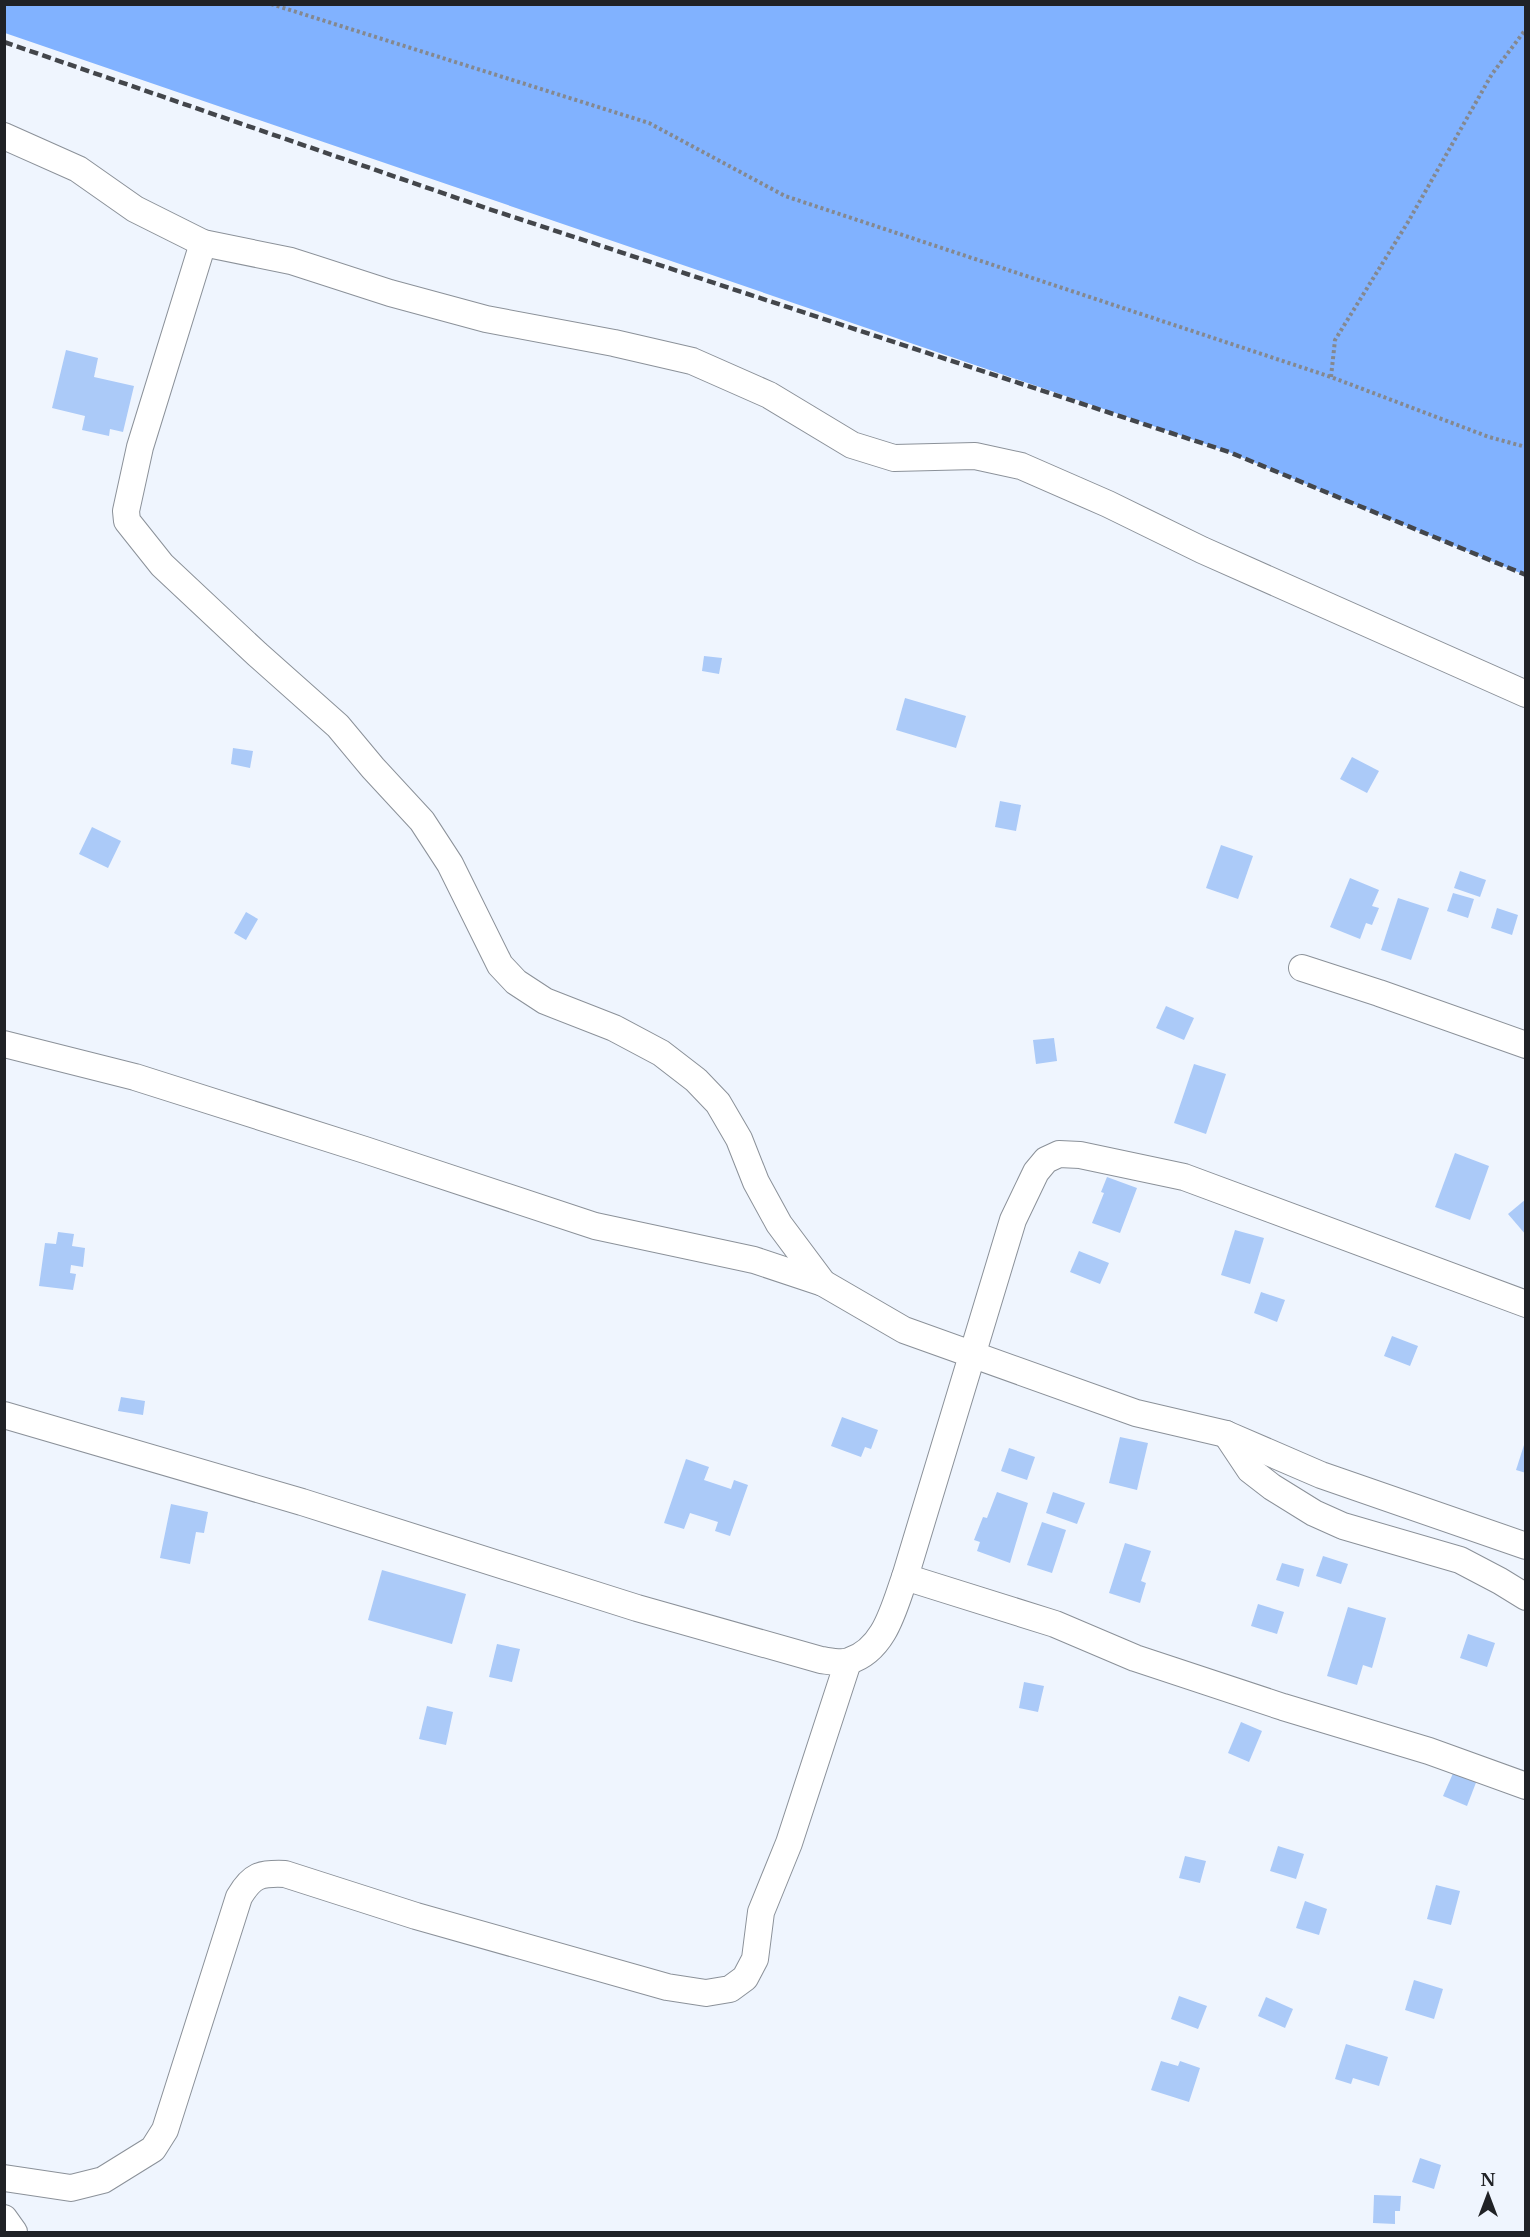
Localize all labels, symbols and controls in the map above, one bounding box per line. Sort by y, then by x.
north arrow [1458,2165,1518,2225]
text: N [1480,2170,1496,2190]

